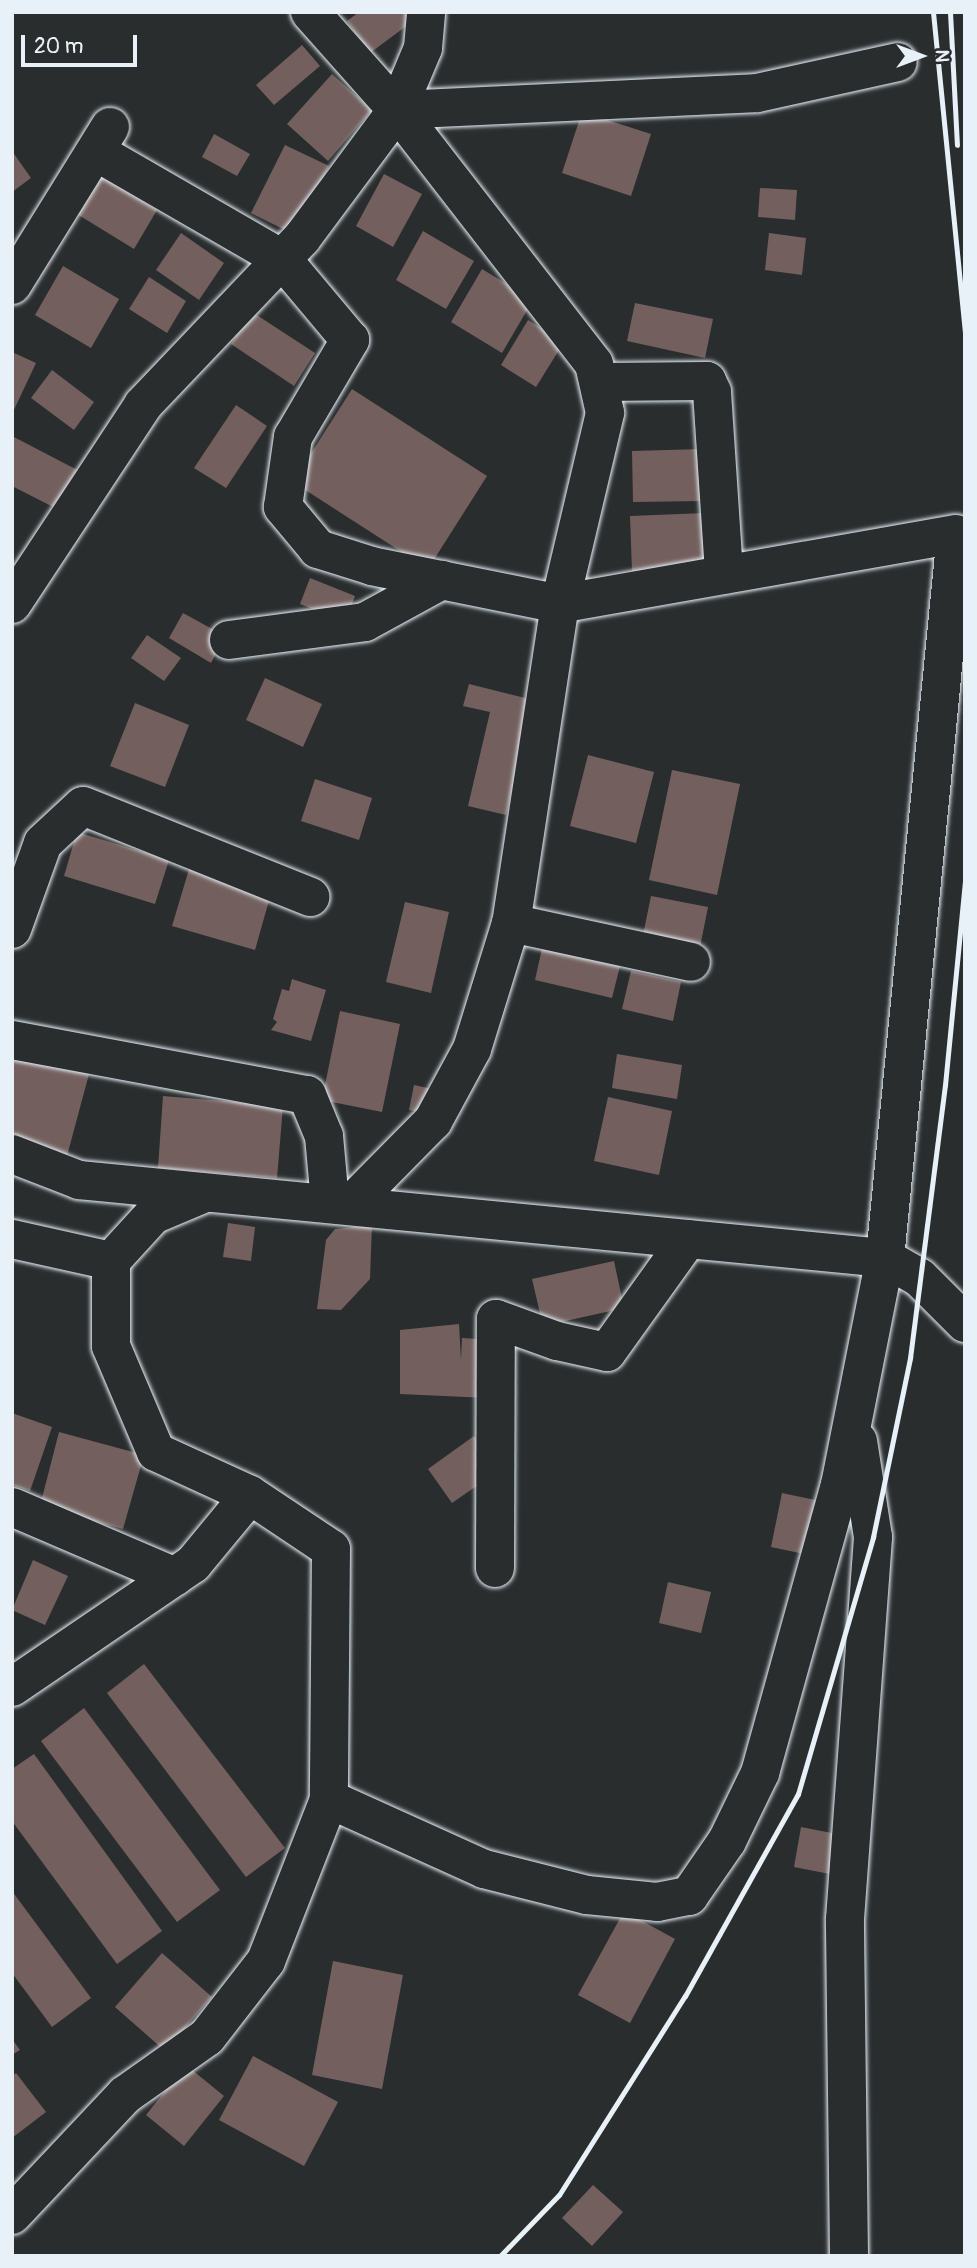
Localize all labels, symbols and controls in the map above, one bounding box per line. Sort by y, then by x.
scale bar [24,21,140,65]
north arrow [886,21,956,91]
text: 20 m [34,33,83,60]
text: N [930,50,954,62]

